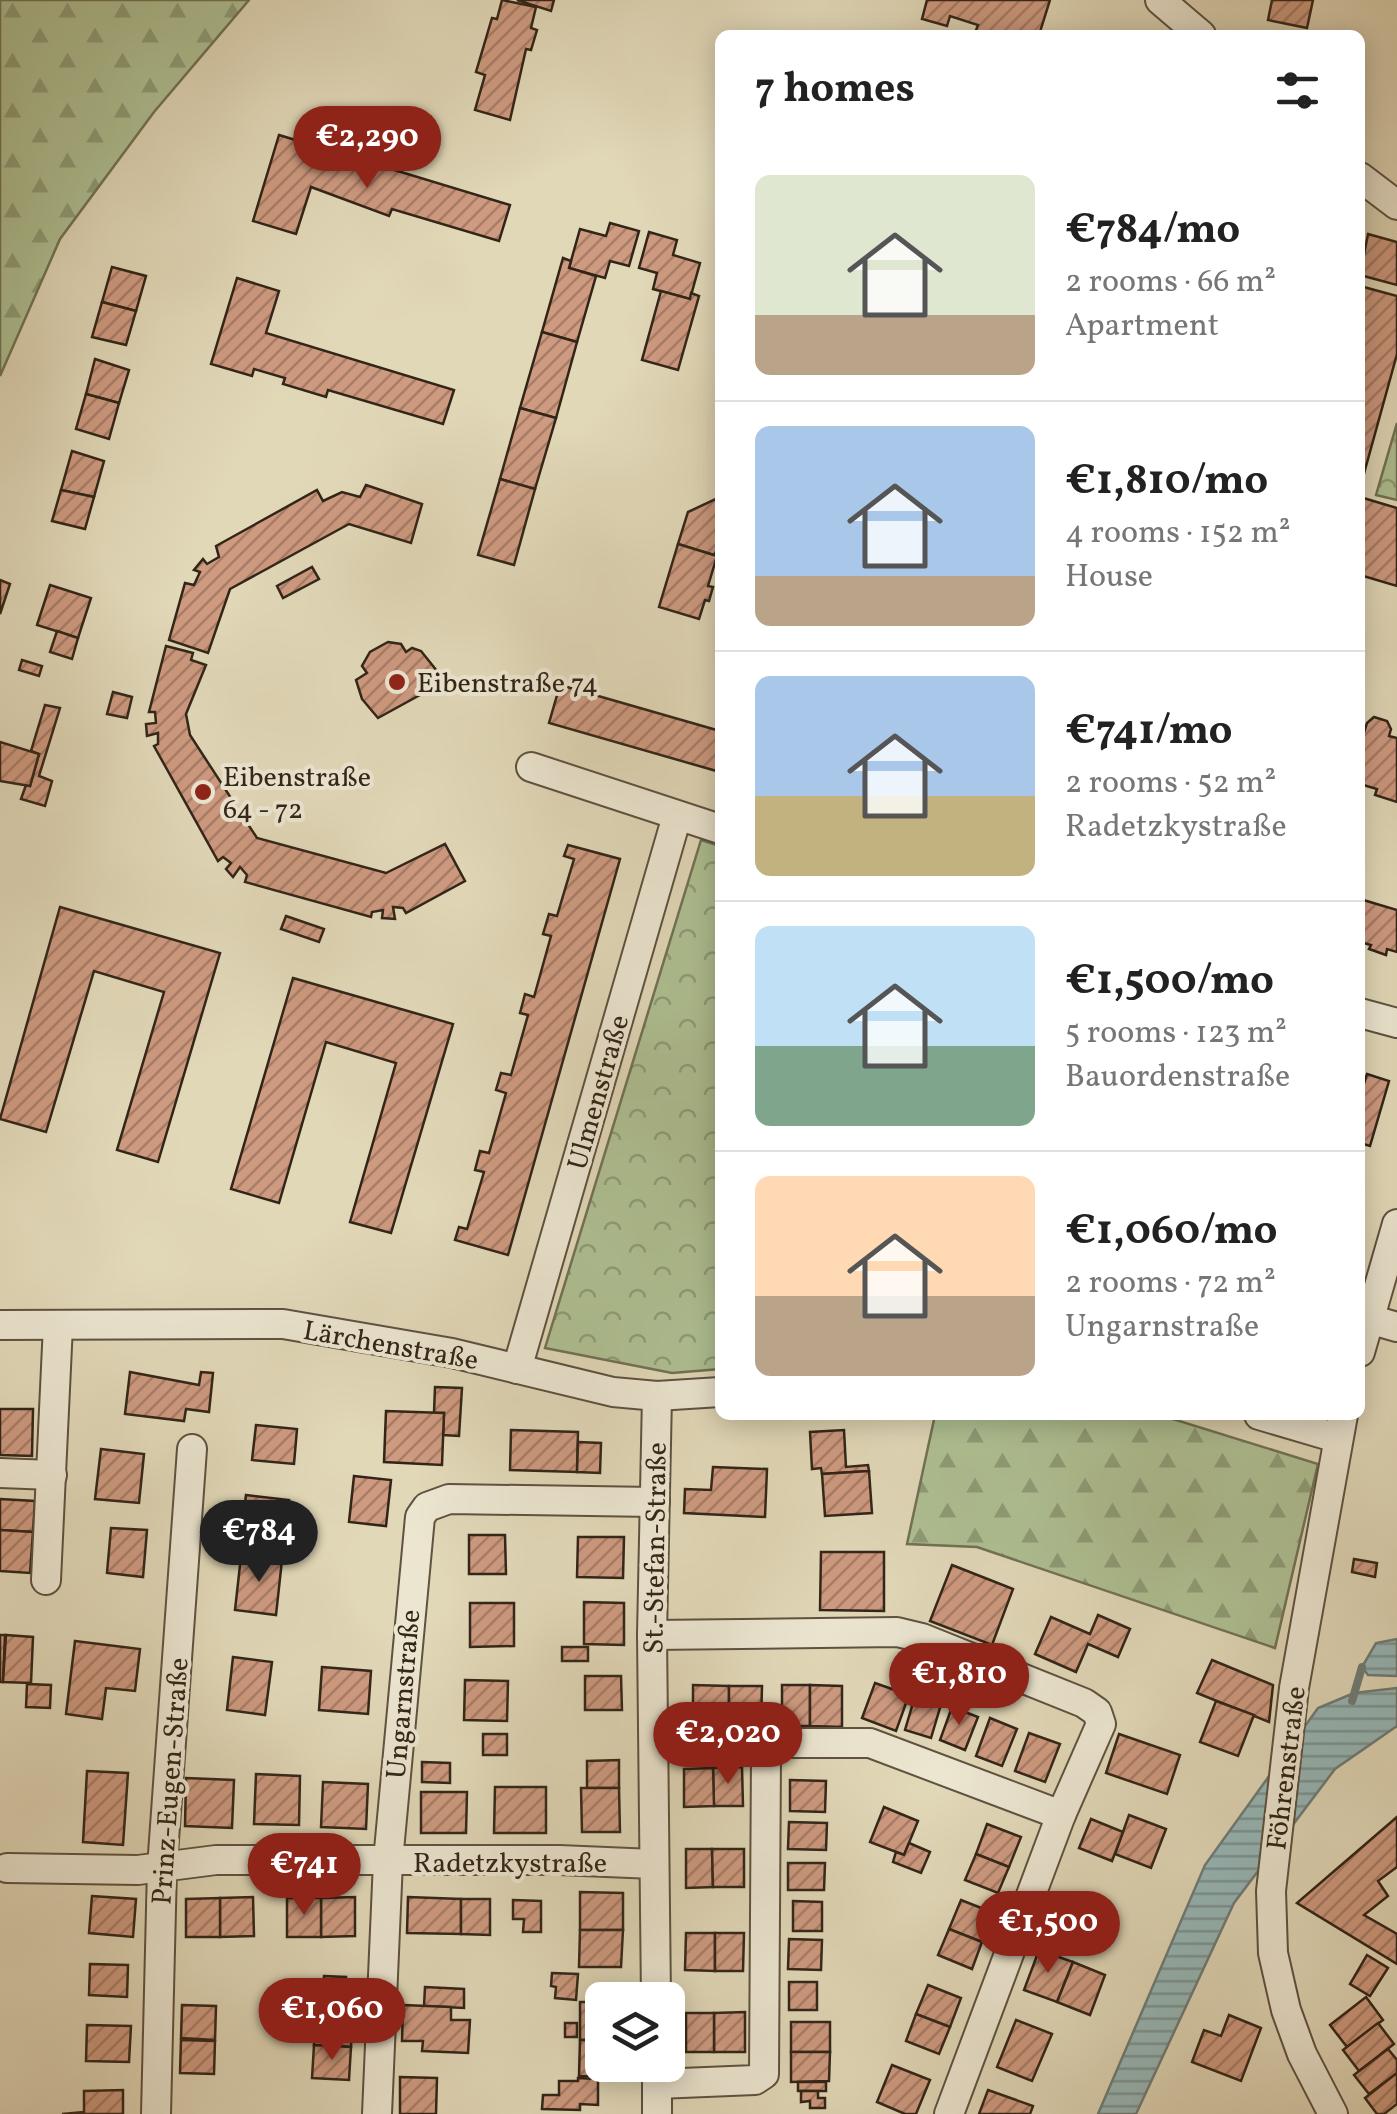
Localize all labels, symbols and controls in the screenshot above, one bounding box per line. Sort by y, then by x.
text: 7 homes [755,61,915,120]
icon: filters [1270,63,1325,118]
pin: €2,290 [286,106,448,191]
text: €2,290 [315,116,419,160]
text: €784/mo [1065,202,1240,261]
icon: home [835,215,955,335]
text: 2 rooms · 66 m² [1065,261,1276,305]
text: Apartment [1065,305,1219,349]
text: €1,810/mo [1065,453,1268,512]
icon: home [835,466,955,586]
text: 4 rooms · 152 m² [1065,512,1291,556]
text: House [1065,556,1153,600]
place label: Eibenstraße 74 [417,665,598,704]
marker: Eibenstraße 74 [386,671,408,693]
text: €741/mo [1065,703,1233,762]
icon: home [835,716,955,836]
place label: Eibenstraße 64 - 72 [223,759,371,830]
text: 2 rooms · 52 m² [1065,762,1276,806]
marker: Eibenstraße 64 - 72 [192,781,214,803]
text: Radetzkystraße [1065,806,1287,850]
text: €1,500/mo [1065,953,1274,1012]
icon: home [835,966,955,1086]
street label: Ulmenstraße [559,1011,640,1175]
text: 5 rooms · 123 m² [1065,1012,1287,1056]
text: Bauordenstraße [1065,1056,1290,1100]
text: €1,060/mo [1065,1203,1278,1262]
icon: home [835,1216,955,1336]
text: 2 rooms · 72 m² [1065,1262,1276,1306]
text: Ungarnstraße [1065,1306,1259,1350]
street label: Lärchenstraße [300,1312,481,1381]
street label: St.-Stefan-Straße [635,1442,678,1654]
pin: €784 [200,1500,318,1585]
text: €784 [222,1510,296,1554]
street label: Ungarnstraße [378,1608,431,1781]
pin: €1,810 [878,1643,1040,1728]
text: €1,810 [911,1653,1007,1697]
street label: Prinz-Eugen-Straße [143,1656,200,1906]
street label: Föhrenstraße [1258,1684,1317,1852]
pin: €2,020 [647,1702,809,1787]
text: €2,020 [675,1712,781,1756]
pin: €741 [245,1833,363,1918]
text: €741 [270,1843,338,1887]
street label: Radetzkystraße [413,1845,607,1884]
pin: €1,500 [967,1891,1129,1976]
text: €1,500 [998,1901,1098,1945]
pin: €1,060 [251,1978,413,2063]
map controls [585,1982,685,2082]
button: layers [585,1982,685,2082]
text: €1,060 [281,1988,383,2032]

